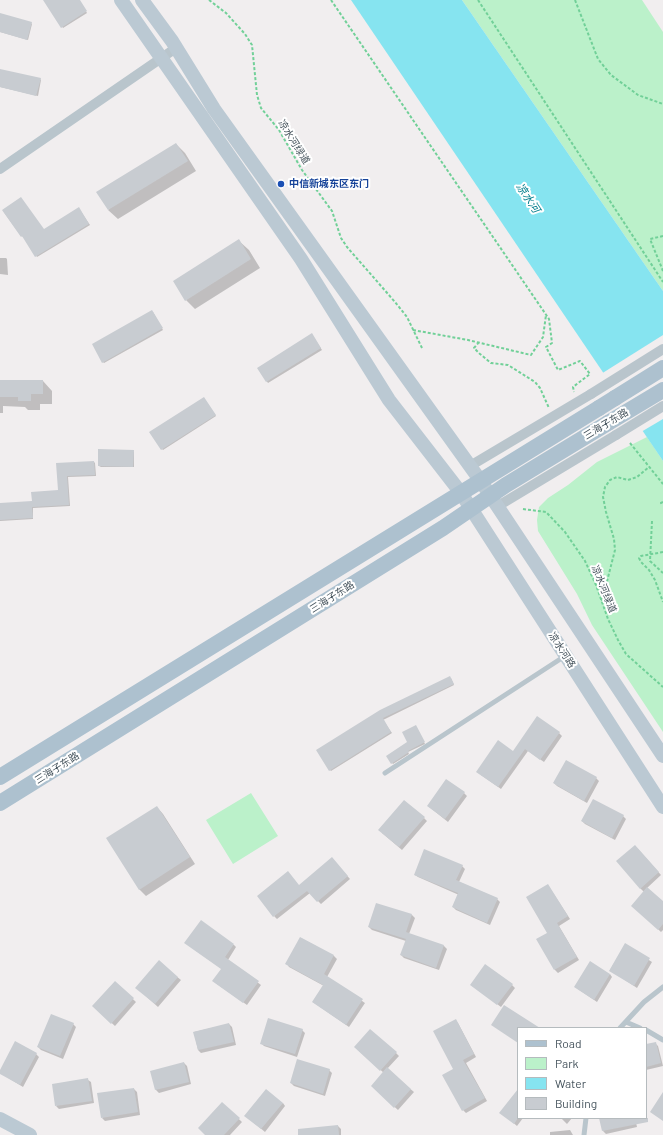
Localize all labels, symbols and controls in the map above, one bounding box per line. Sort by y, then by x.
street label: 凉水河绿道 [276,118,312,166]
place label: 中信新城东区东门 [289,178,369,190]
marker: 中信新城东区东门 [276,179,286,189]
water label: 凉水河 [513,181,543,215]
street label: 三海子东路 [581,406,631,442]
street label: 凉水河绿道 [589,564,619,614]
street label: 三海子东路 [308,579,356,615]
street label: 凉水河路 [546,630,578,670]
street label: 三海子东路 [33,750,81,786]
legend [517,1027,647,1119]
text: Road [555,1036,582,1050]
text: Park [555,1056,579,1070]
text: Water [555,1076,586,1090]
text: Building [555,1096,597,1110]

